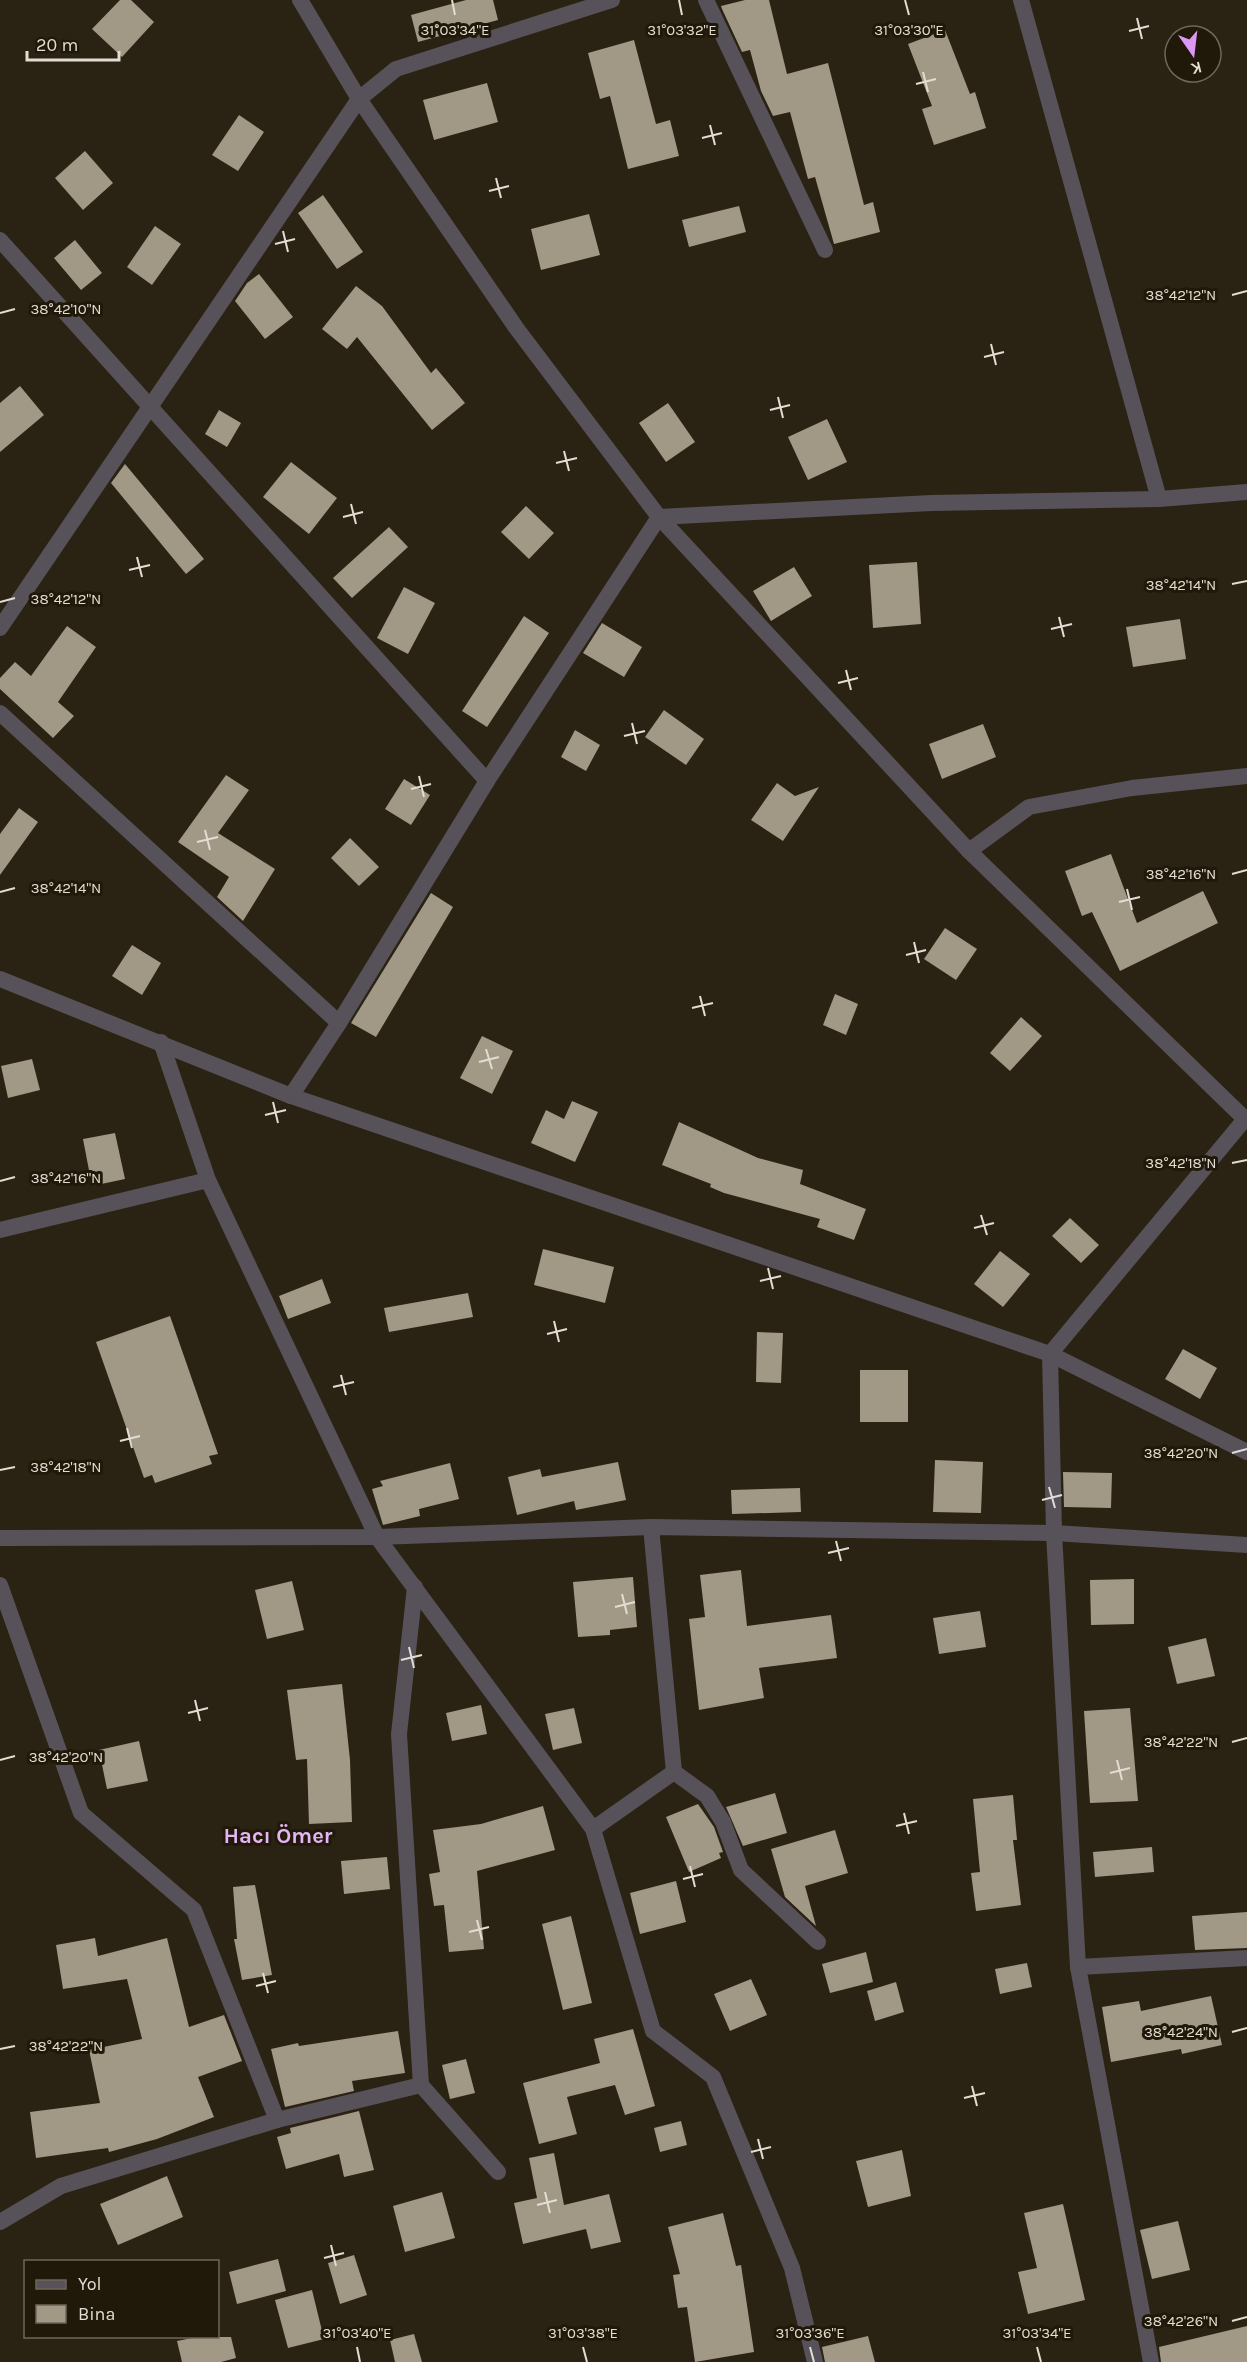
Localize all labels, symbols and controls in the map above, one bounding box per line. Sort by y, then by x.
text: 31°03'34"E [421,21,489,39]
text: 31°03'32"E [647,21,717,39]
text: 31°03'30"E [874,21,944,39]
scale bar [27,24,118,62]
north arrow [1163,24,1223,84]
text: 20 m [36,34,78,56]
text: K [1189,58,1204,79]
text: 38°42'12"N [1146,286,1216,304]
text: 38°42'10"N [31,300,101,318]
text: 38°42'14"N [1146,576,1216,594]
text: 38°42'12"N [31,590,101,608]
text: 38°42'16"N [1146,865,1216,883]
text: 38°42'14"N [31,879,101,897]
text: 38°42'18"N [1145,1154,1217,1172]
text: 38°42'16"N [31,1169,101,1187]
text: 38°42'20"N [1144,1444,1218,1462]
text: 38°42'18"N [30,1458,102,1476]
text: 38°42'22"N [1144,1733,1218,1751]
text: 38°42'20"N [29,1748,103,1766]
district label: Hacı Ömer [223,1823,333,1849]
text: 38°42'24"N [1144,2023,1218,2041]
text: 38°42'22"N [29,2037,103,2055]
legend [24,2260,219,2338]
text: Yol [78,2273,102,2295]
text: Bina [78,2303,115,2325]
text: 38°42'26"N [1144,2312,1218,2330]
text: 31°03'40"E [323,2324,392,2342]
text: 31°03'38"E [548,2324,618,2342]
text: 31°03'36"E [775,2324,845,2342]
text: 31°03'34"E [1003,2324,1071,2342]

